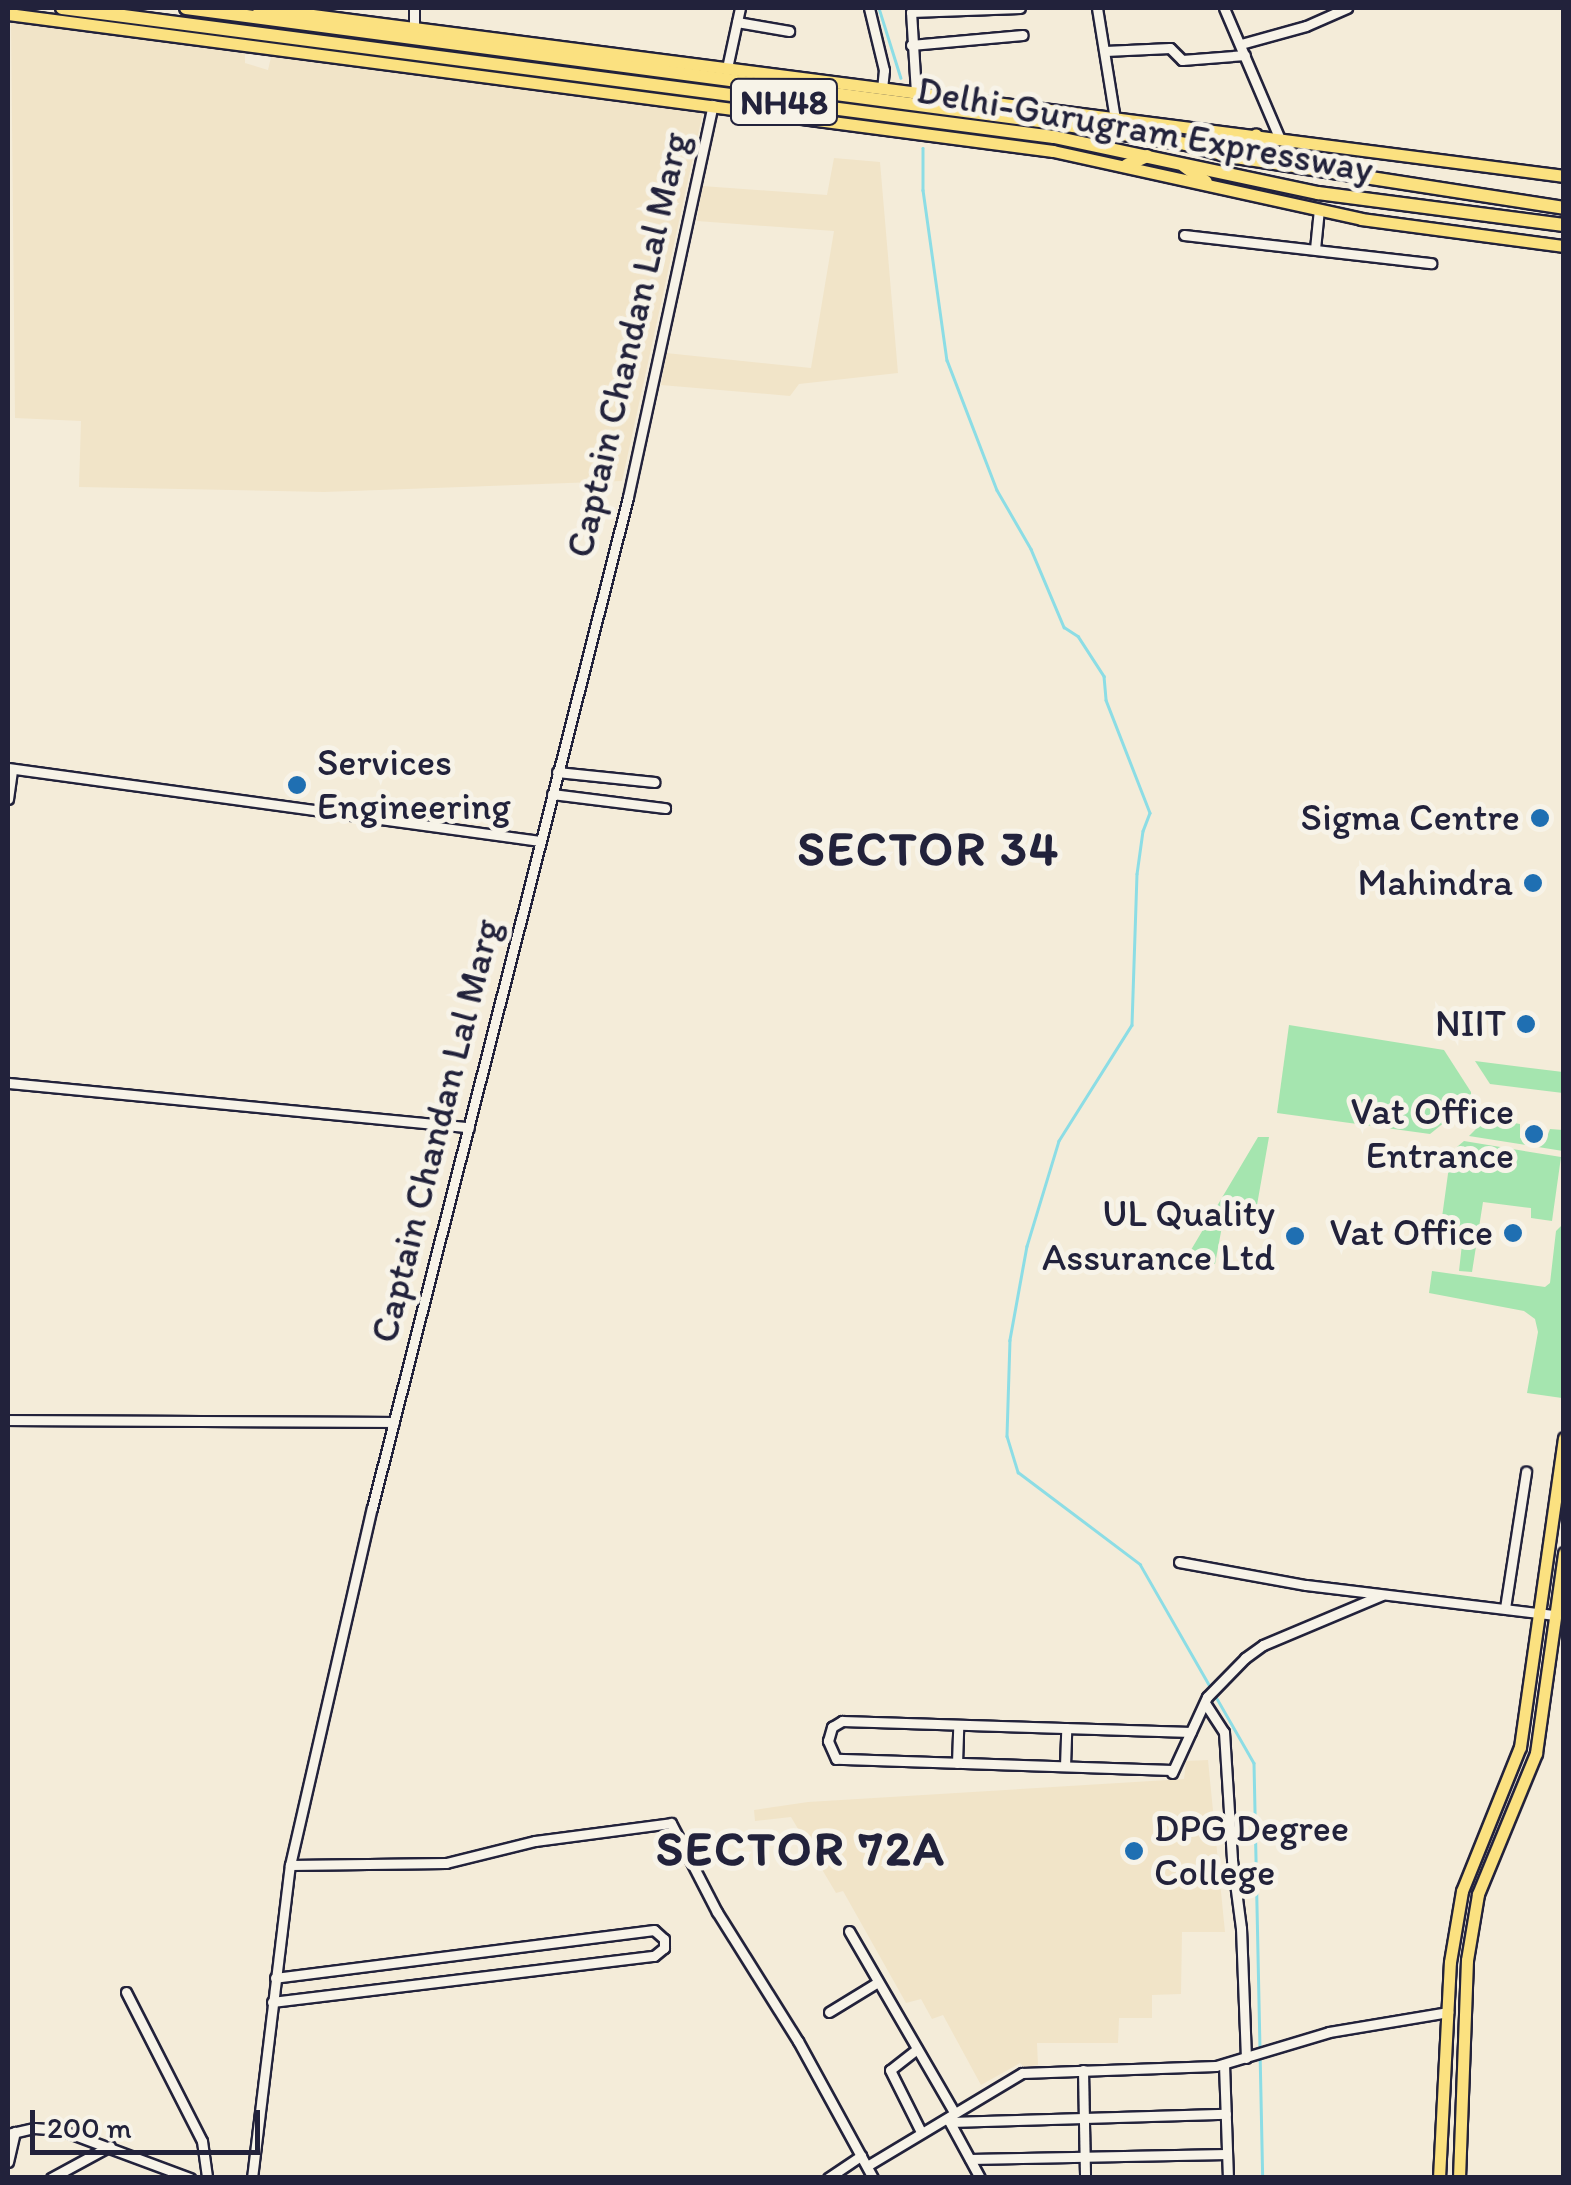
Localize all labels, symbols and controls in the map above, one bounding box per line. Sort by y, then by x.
street label: Delhi-Gurugram Expressway [913,67,1377,193]
road number: NH48 [729,72,839,132]
street label: Captain Chandan Lal Marg [557,129,699,561]
place label: Services Engineering [317,740,511,829]
marker: Services Engineering [286,774,308,796]
place label: Sigma Centre [1300,795,1520,841]
marker: Sigma Centre [1529,807,1551,829]
district label: SECTOR 34 [797,820,1061,878]
place label: Mahindra [1357,860,1513,906]
marker: Mahindra [1522,872,1544,894]
street label: Captain Chandan Lal Marg [361,915,511,1347]
place label: NIIT [1435,1001,1506,1047]
marker: NIIT [1515,1013,1537,1035]
place label: Vat Office Entrance [1350,1089,1514,1178]
marker: Vat Office Entrance [1523,1123,1545,1145]
place label: UL Quality Assurance Ltd [1043,1191,1275,1280]
place label: Vat Office [1329,1210,1493,1256]
marker: Vat Office [1502,1222,1524,1244]
marker: UL Quality Assurance Ltd [1284,1225,1306,1247]
place label: DPG Degree College [1154,1806,1349,1896]
district label: SECTOR 72A [656,1820,946,1878]
marker: DPG Degree College [1123,1840,1145,1862]
scale bar [35,2090,265,2152]
text: 200 m [47,2109,132,2146]

